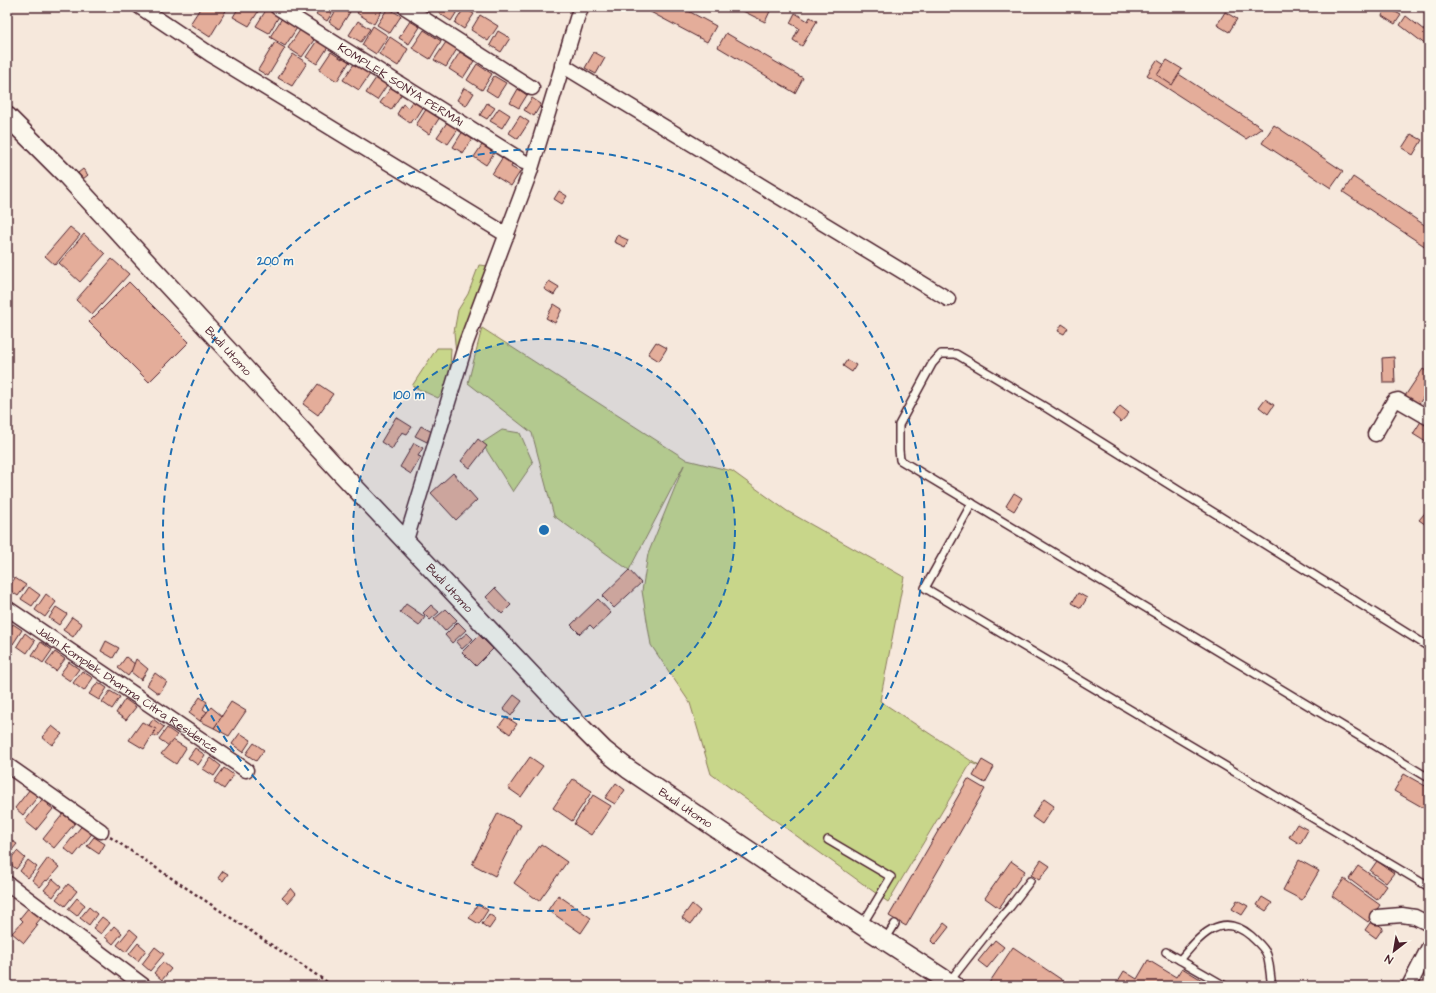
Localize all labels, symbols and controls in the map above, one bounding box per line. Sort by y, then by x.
street label: KOMPLEK SONYA PERMAI [335,39,467,131]
text: 200 m [256,253,294,270]
street label: Budi Utomo [201,322,256,380]
text: 100 m [394,387,425,404]
centre of rings [537,523,551,537]
street label: Budi Utomo [422,560,477,616]
street label: Jalan Komplek Dharma Citra Residence [32,621,222,758]
street label: Budi Utomo [655,783,716,832]
north arrow [1374,931,1414,971]
text: N [1382,951,1396,967]

